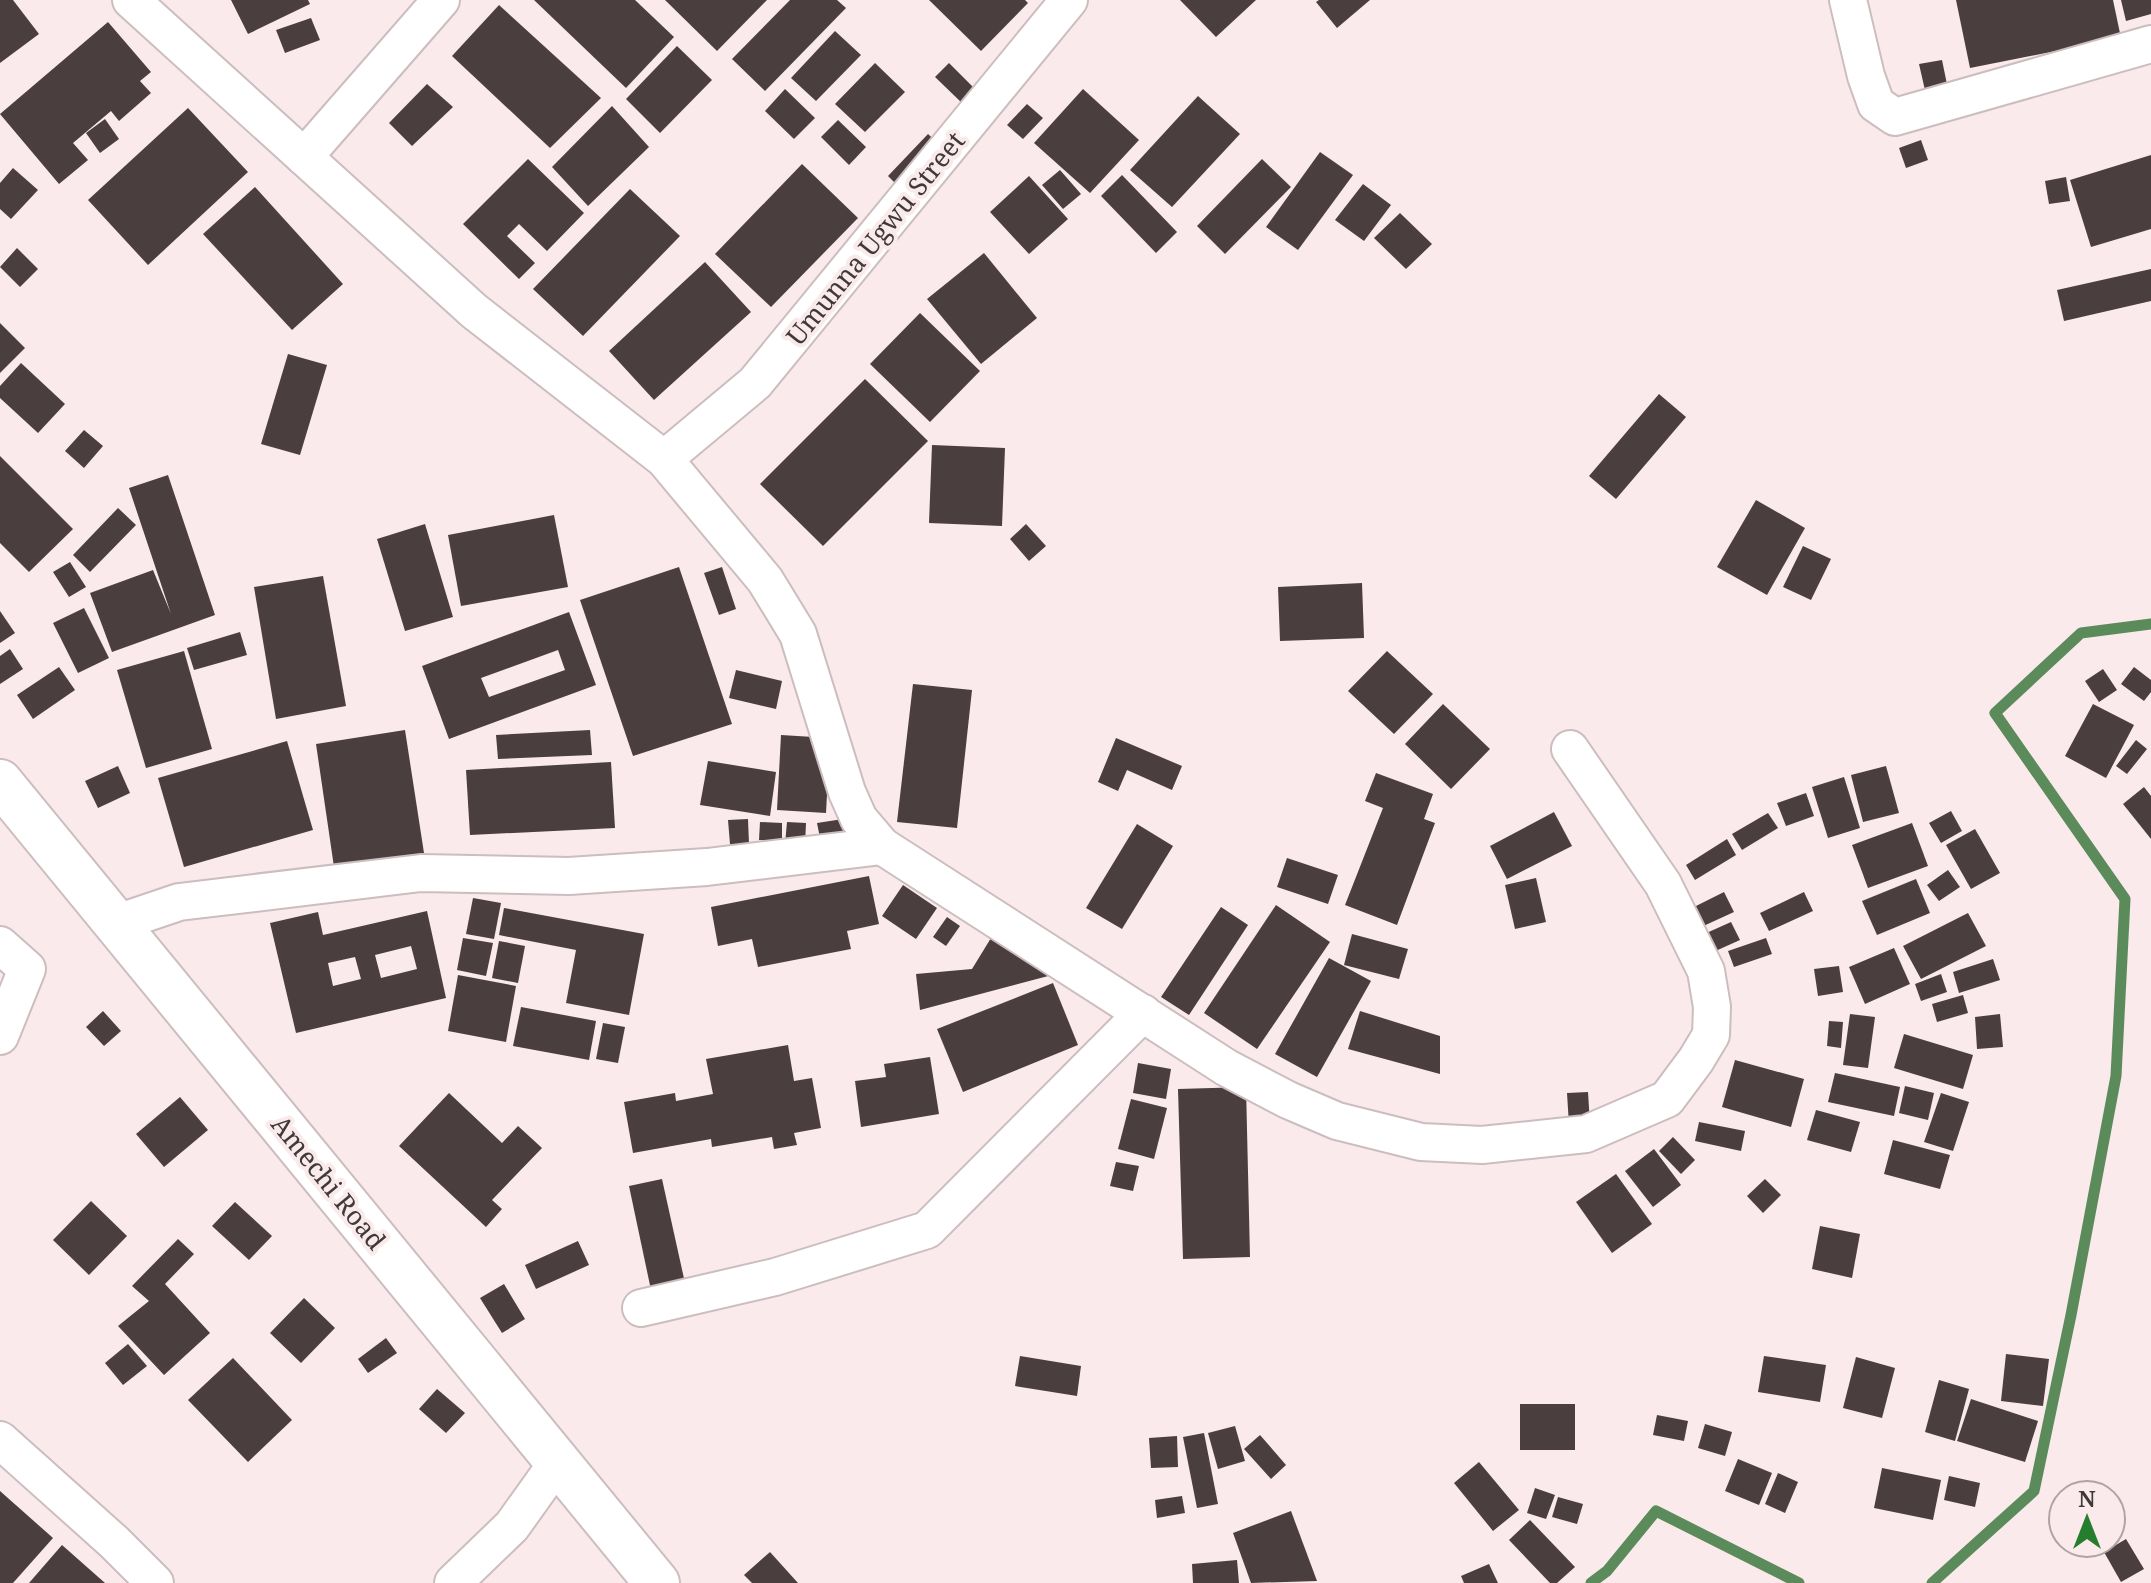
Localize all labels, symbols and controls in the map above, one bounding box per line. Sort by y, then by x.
street label: Umunna Ugwu Street [777,124,973,352]
street label: Amechi Road [263,1107,395,1257]
north arrow [2047,1479,2127,1559]
text: N [2078,1483,2096,1513]

